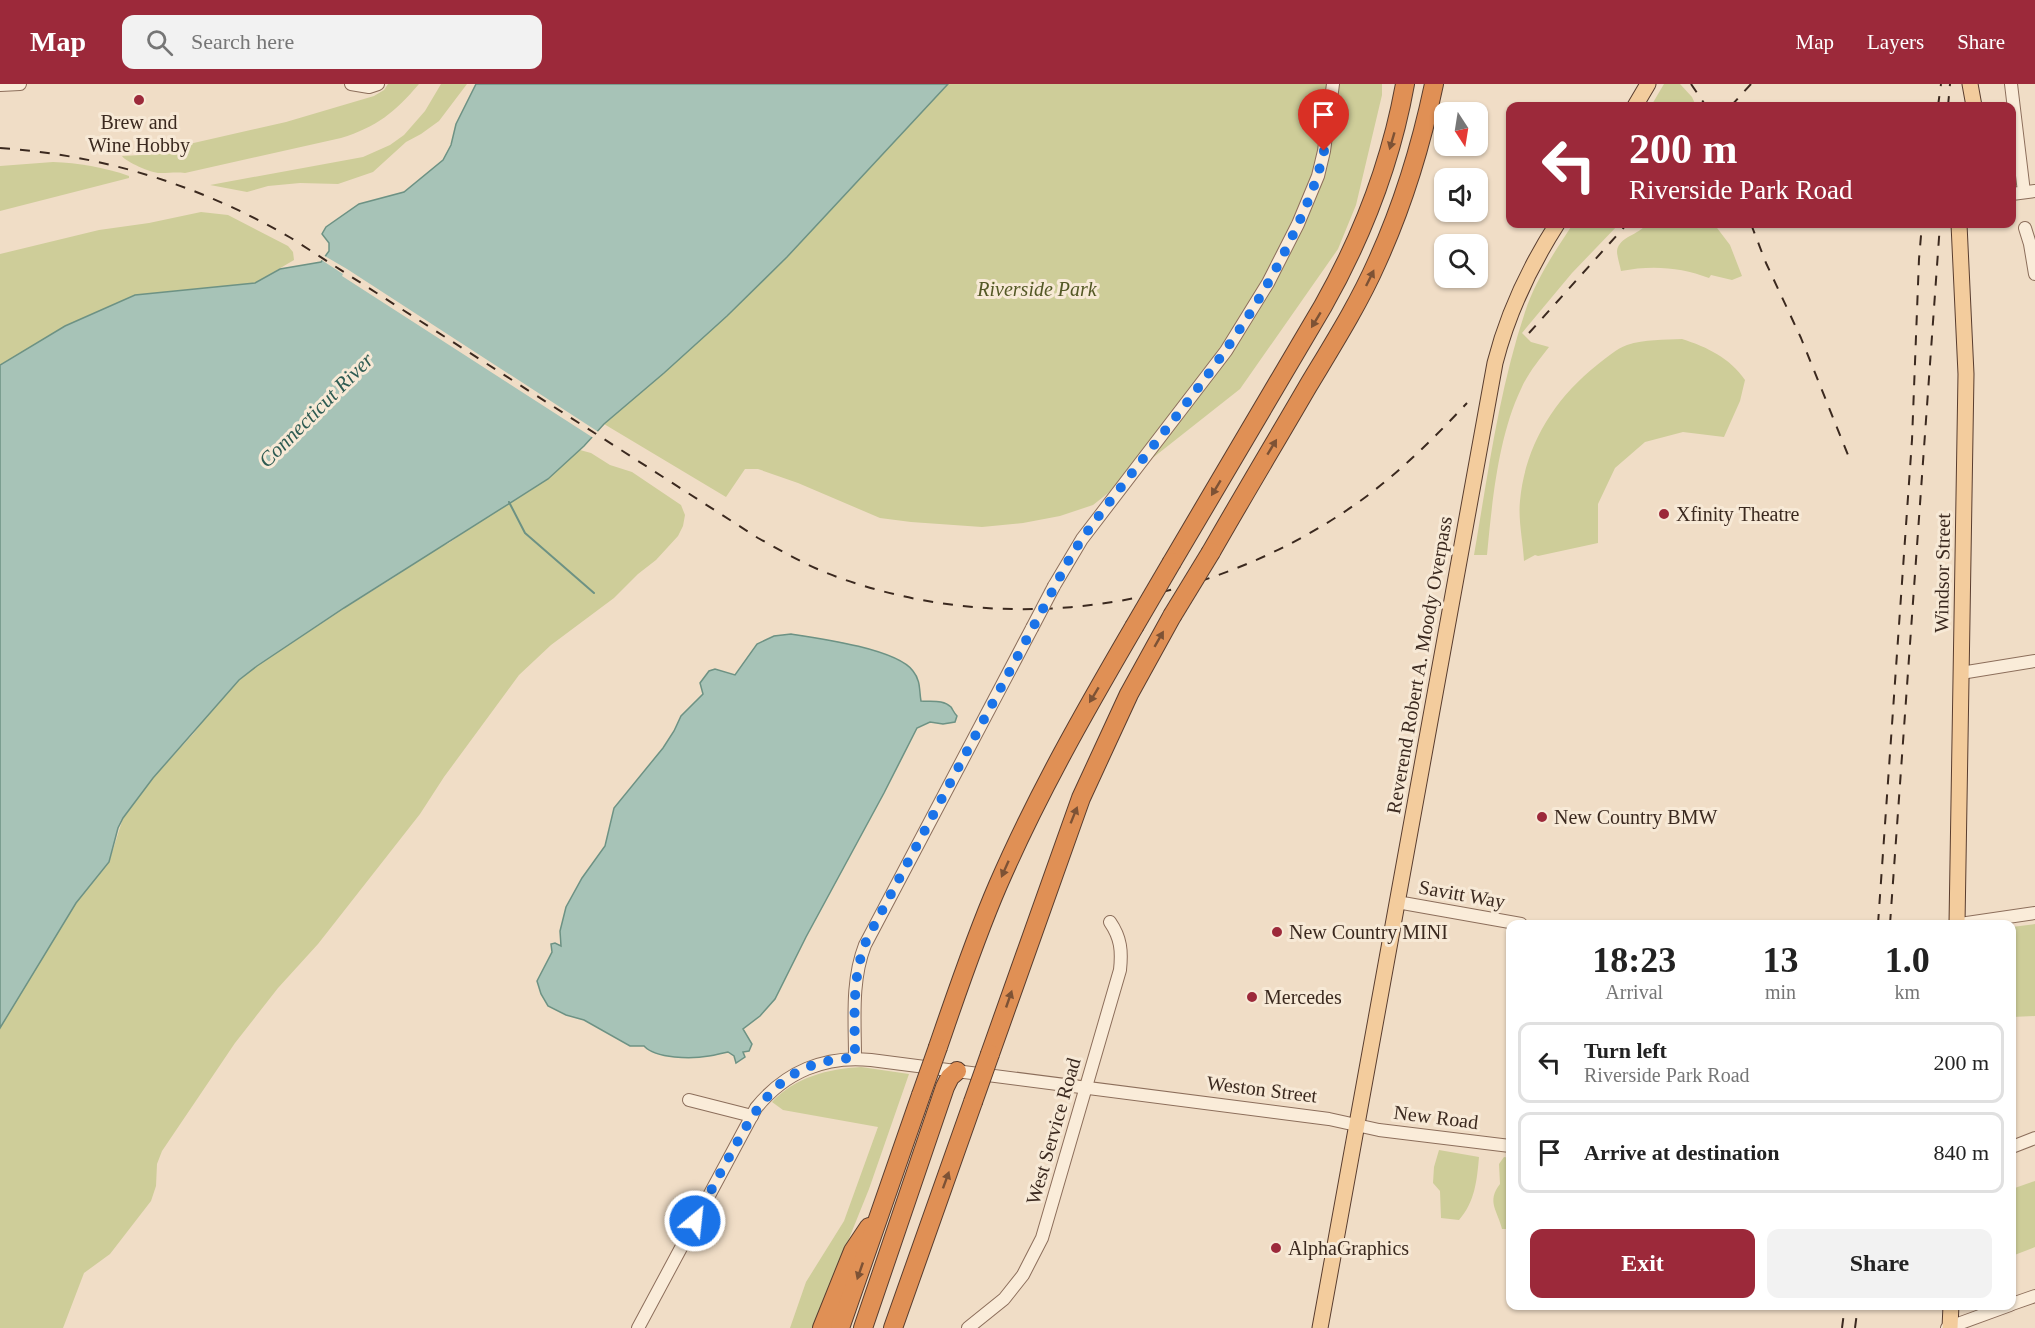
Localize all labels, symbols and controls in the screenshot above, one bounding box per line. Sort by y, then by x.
search box [122,15,542,69]
text: Map [30,26,86,57]
icon: search [143,26,176,59]
text: Search here [191,29,294,54]
text: Map [1796,30,1834,54]
text: Layers [1867,30,1924,54]
text: Share [1957,30,2005,54]
pin [1298,89,1349,151]
marker: Brew and Wine Hobby [132,93,146,107]
icon: arrive [1307,98,1340,131]
north arrow [1434,102,1488,156]
map controls [1434,102,1488,288]
place label: Brew and Wine Hobby [88,111,190,157]
icon: left [1530,126,1608,204]
text: 200 m [1629,126,1738,172]
one-way arrow [1387,132,1396,150]
button: sound [1434,168,1488,222]
text: Riverside Park Road [1629,175,1852,205]
button: search [1434,234,1488,288]
one-way arrow [1364,269,1374,287]
park label: Riverside Park [976,278,1098,300]
one-way arrow [1310,312,1321,328]
water label: Connecticut River [254,347,379,472]
one-way arrow [1267,439,1278,455]
one-way arrow [1211,480,1222,496]
place label: Xfinity Theatre [1676,503,1800,526]
marker: Xfinity Theatre [1657,507,1671,521]
street label: Windsor Street [1930,513,1954,633]
street label: Reverend Robert A. Moody Overpass [1382,514,1457,816]
one-way arrow [1154,630,1164,647]
one-way arrow [1089,687,1099,704]
one-way arrow [1070,806,1079,824]
place label: New Country BMW [1554,806,1717,829]
marker: New Country BMW [1535,810,1549,824]
one-way arrow [1000,860,1010,878]
street label: Savitt Way [1417,876,1507,913]
place label: New Country MINI [1289,921,1448,944]
marker: New Country MINI [1270,925,1284,939]
text: 18:23 [1592,940,1676,980]
text: 13 [1763,940,1799,980]
text: 1.0 [1885,940,1930,980]
text: Arrival [1605,981,1663,1003]
text: min [1765,981,1796,1003]
text: km [1894,981,1920,1003]
place label: Mercedes [1264,986,1342,1008]
one-way arrow [1005,990,1015,1008]
marker: Mercedes [1245,990,1259,1004]
text: Turn left [1584,1038,1667,1063]
icon: left [1533,1046,1566,1079]
text: 200 m [1933,1050,1989,1075]
street label: West Service Road [1022,1055,1084,1207]
text: Riverside Park Road [1584,1064,1750,1086]
street label: Weston Street [1205,1071,1319,1107]
street label: New Road [1392,1101,1480,1133]
icon: arrive [1533,1136,1566,1169]
text: Arrive at destination [1584,1140,1780,1165]
text: 840 m [1933,1140,1989,1165]
one-way arrow [941,1171,951,1189]
position arrow [663,1189,727,1253]
button: Exit [1530,1229,1755,1298]
button: Share [1767,1229,1992,1298]
place label: AlphaGraphics [1288,1237,1409,1260]
marker: AlphaGraphics [1269,1241,1283,1255]
one-way arrow [854,1262,864,1280]

